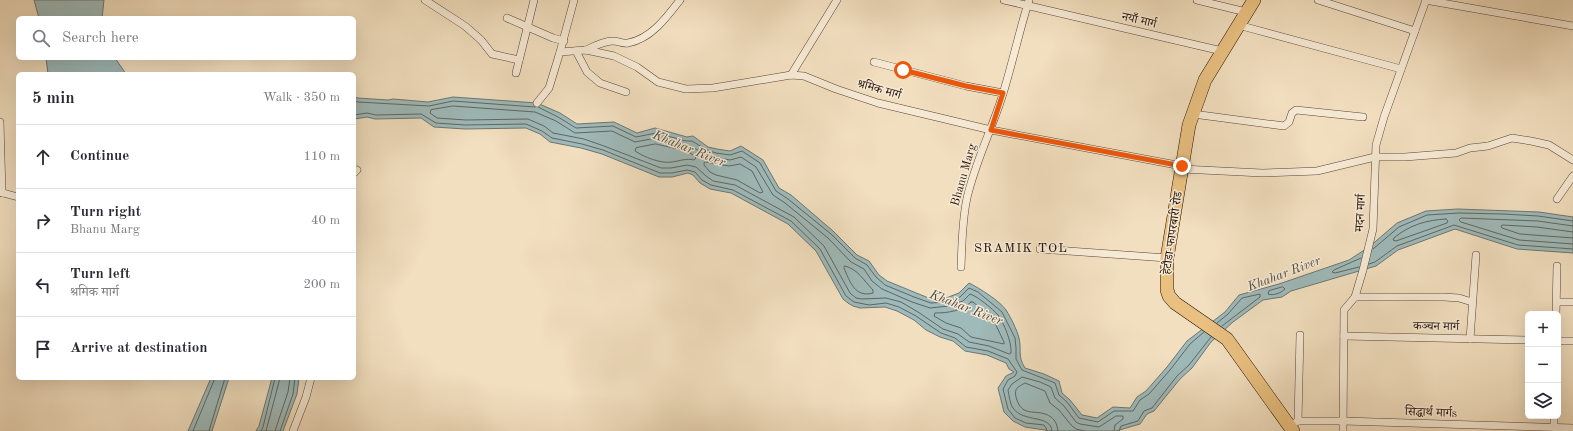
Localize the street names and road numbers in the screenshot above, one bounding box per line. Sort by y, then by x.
street label: नयाँ मार्ग [1120,8,1159,31]
street label: श्रमिक मार्ग [856,75,904,102]
street label: Bhanu Marg [949,142,979,208]
street label: हेटौडा-फापरबारी रोड [1158,190,1185,276]
street label: मदन मार्ग [1352,193,1368,233]
street label: कञ्चन मार्ग [1412,319,1460,333]
street label: सिद्धार्थ मार्गs [1404,403,1457,420]

